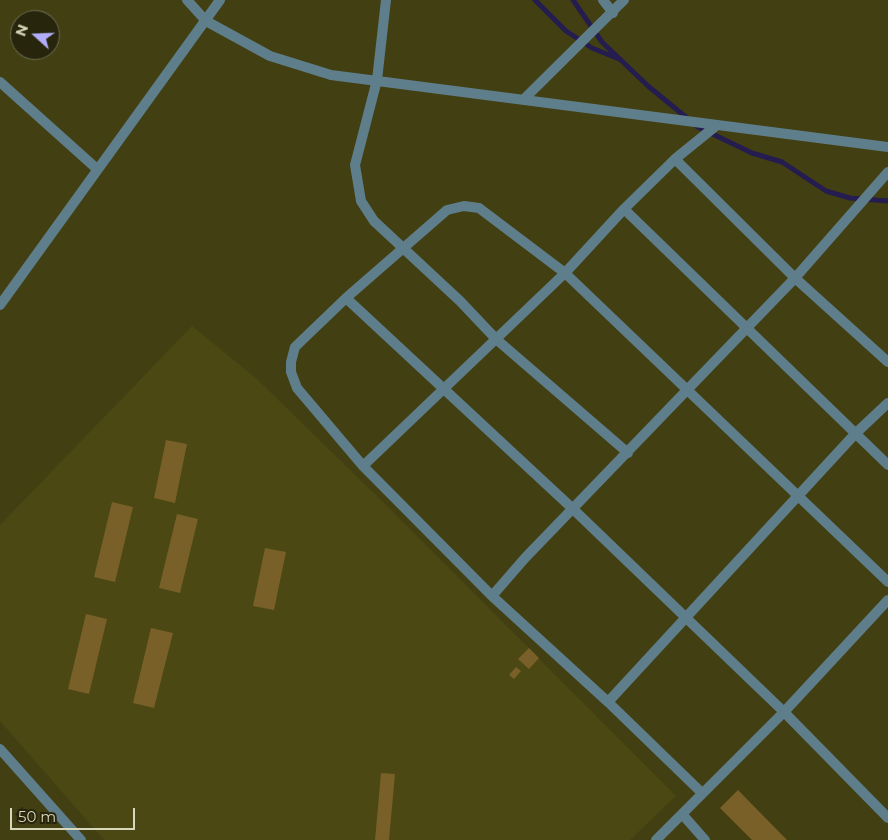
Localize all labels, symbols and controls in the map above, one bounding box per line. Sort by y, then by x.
north arrow [10,10,60,60]
text: N [11,22,32,39]
scale bar [12,798,138,830]
text: 50 m [18,807,56,826]

